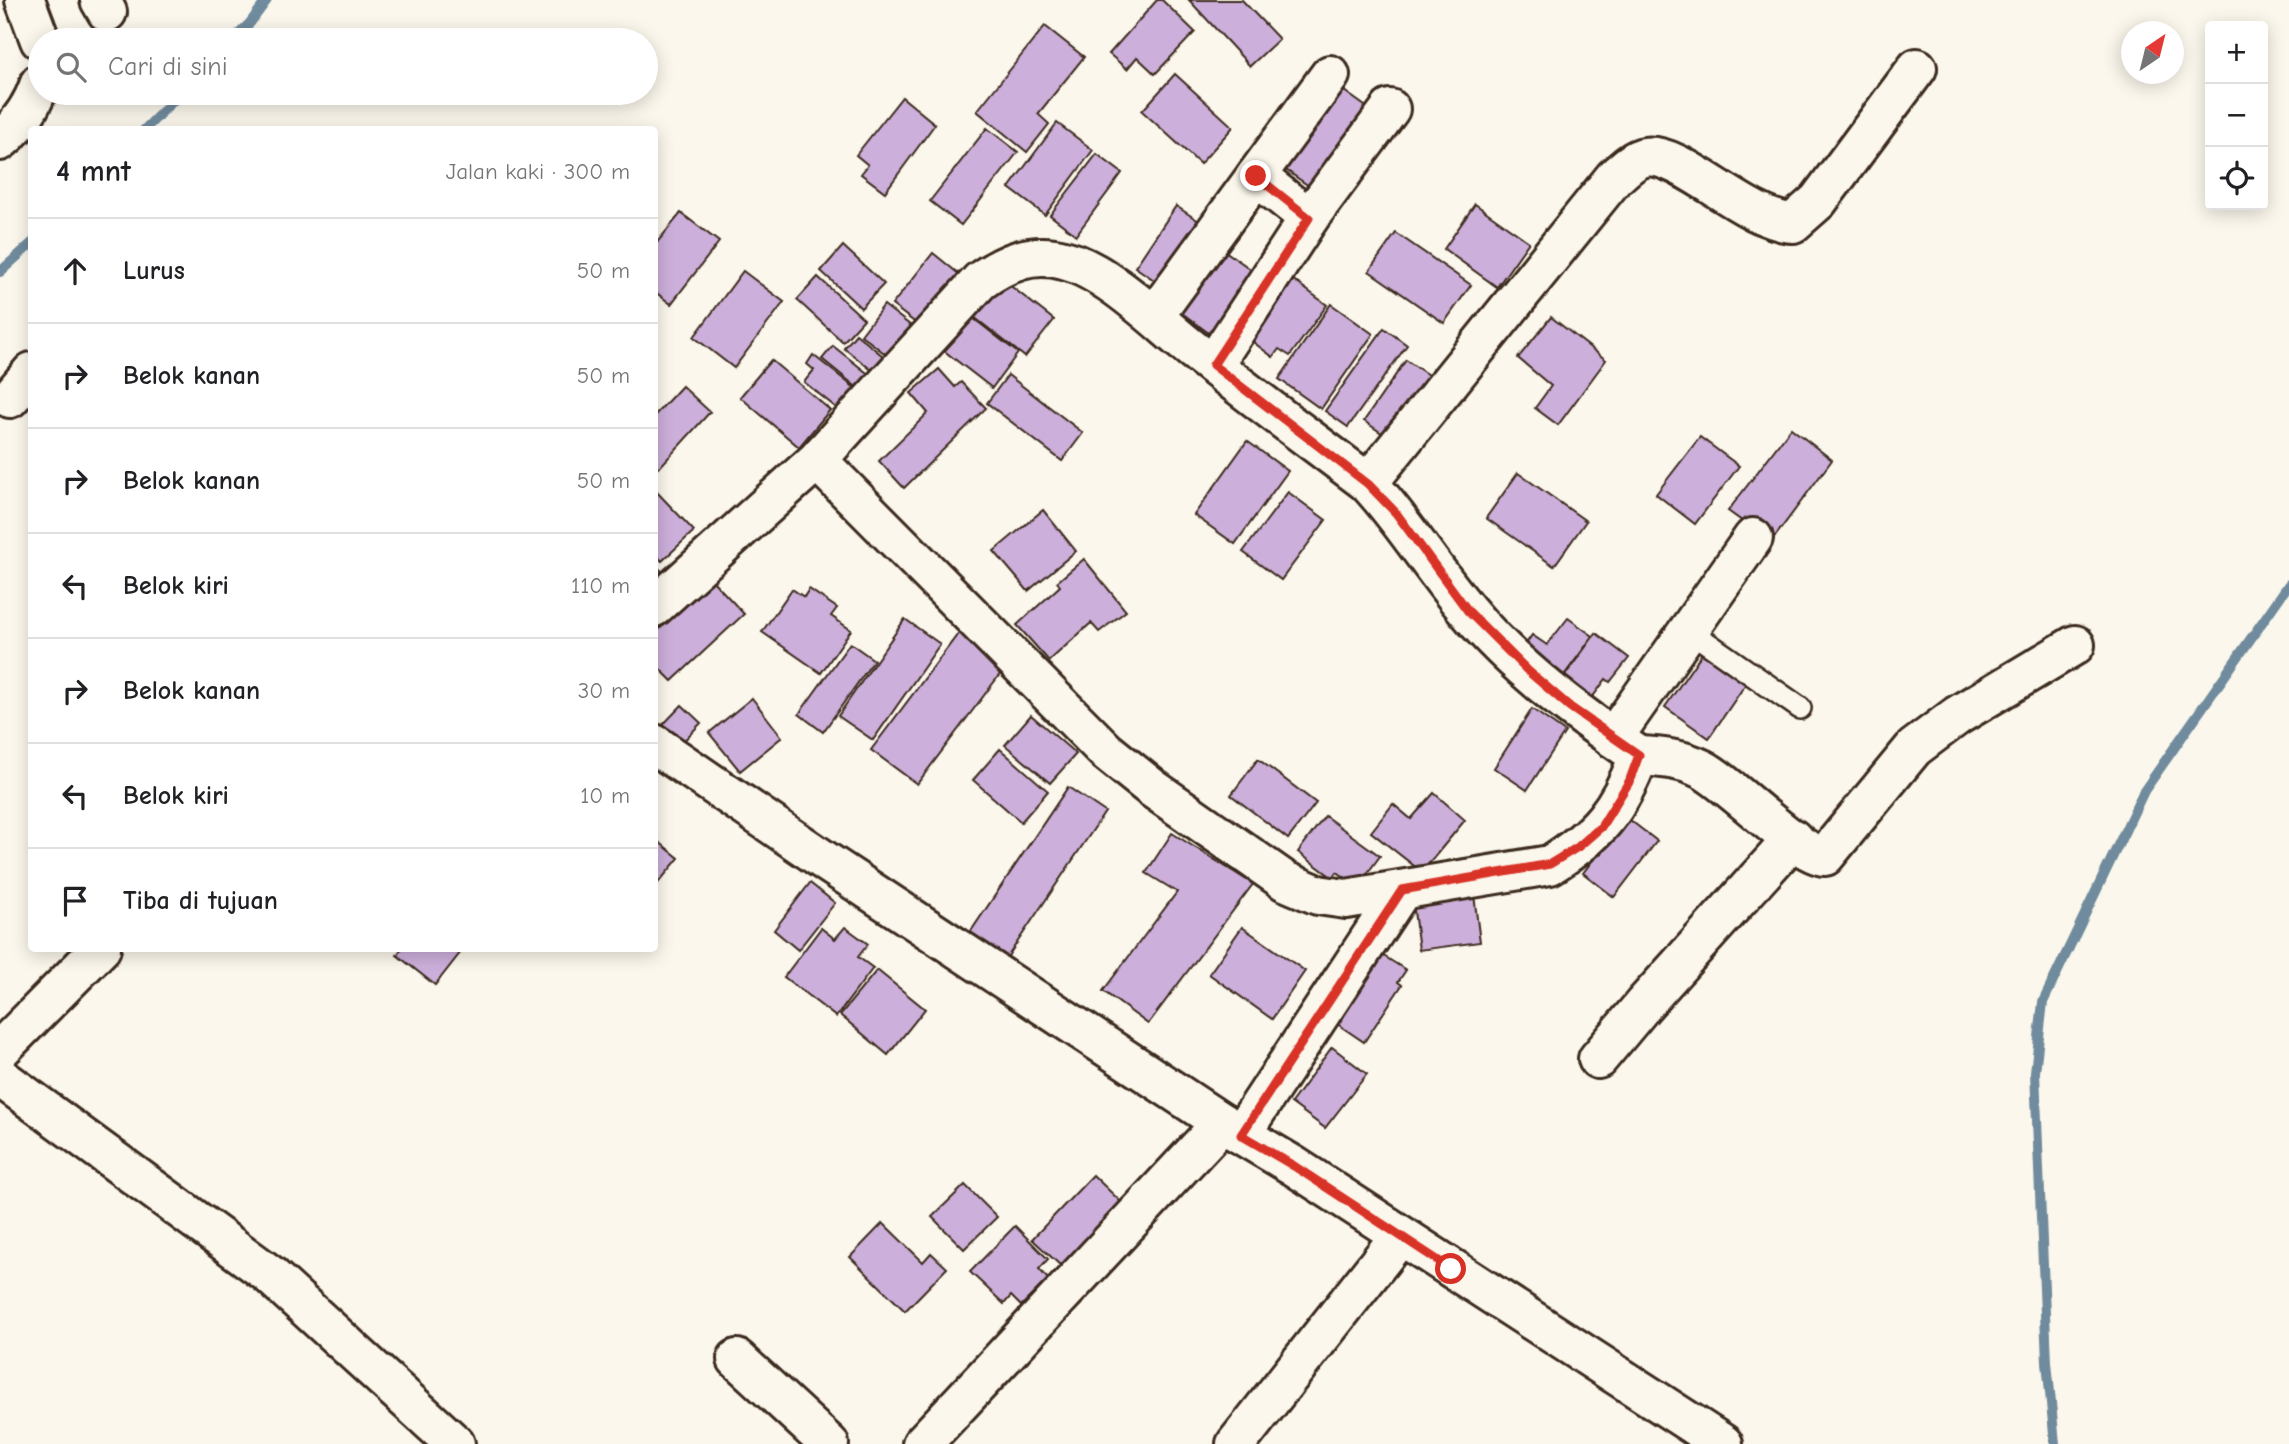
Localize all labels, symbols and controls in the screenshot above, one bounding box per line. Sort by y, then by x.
north arrow [2121,21,2184,84]
map controls [2205,21,2268,210]
button: + [2205,21,2268,84]
search box [28,28,658,105]
icon: search [52,48,90,86]
text: Cari di sini [108,52,228,82]
button: − [2205,84,2268,147]
button: locate [2205,147,2268,210]
text: 4 mnt [56,154,131,189]
text: Jalan kaki · 300 m [446,158,630,185]
route end [1240,160,1271,191]
icon: ahead [56,252,94,290]
text: Lurus [123,256,185,286]
text: 50 m [577,257,630,284]
icon: right [56,357,94,395]
text: Belok kanan [123,361,260,391]
text: 50 m [577,362,630,389]
icon: right [56,462,94,500]
text: Belok kanan [123,466,260,496]
text: 50 m [577,467,630,494]
icon: left [56,567,94,605]
text: Belok kiri [123,571,229,601]
text: 110 m [571,572,630,599]
icon: right [56,672,94,710]
text: Belok kanan [123,676,260,706]
text: 30 m [578,677,630,704]
icon: left [56,777,94,815]
text: Belok kiri [123,781,229,811]
text: 10 m [580,782,630,809]
icon: arrive [56,882,94,920]
text: Tiba di tujuan [123,886,278,916]
route start [1435,1253,1466,1284]

